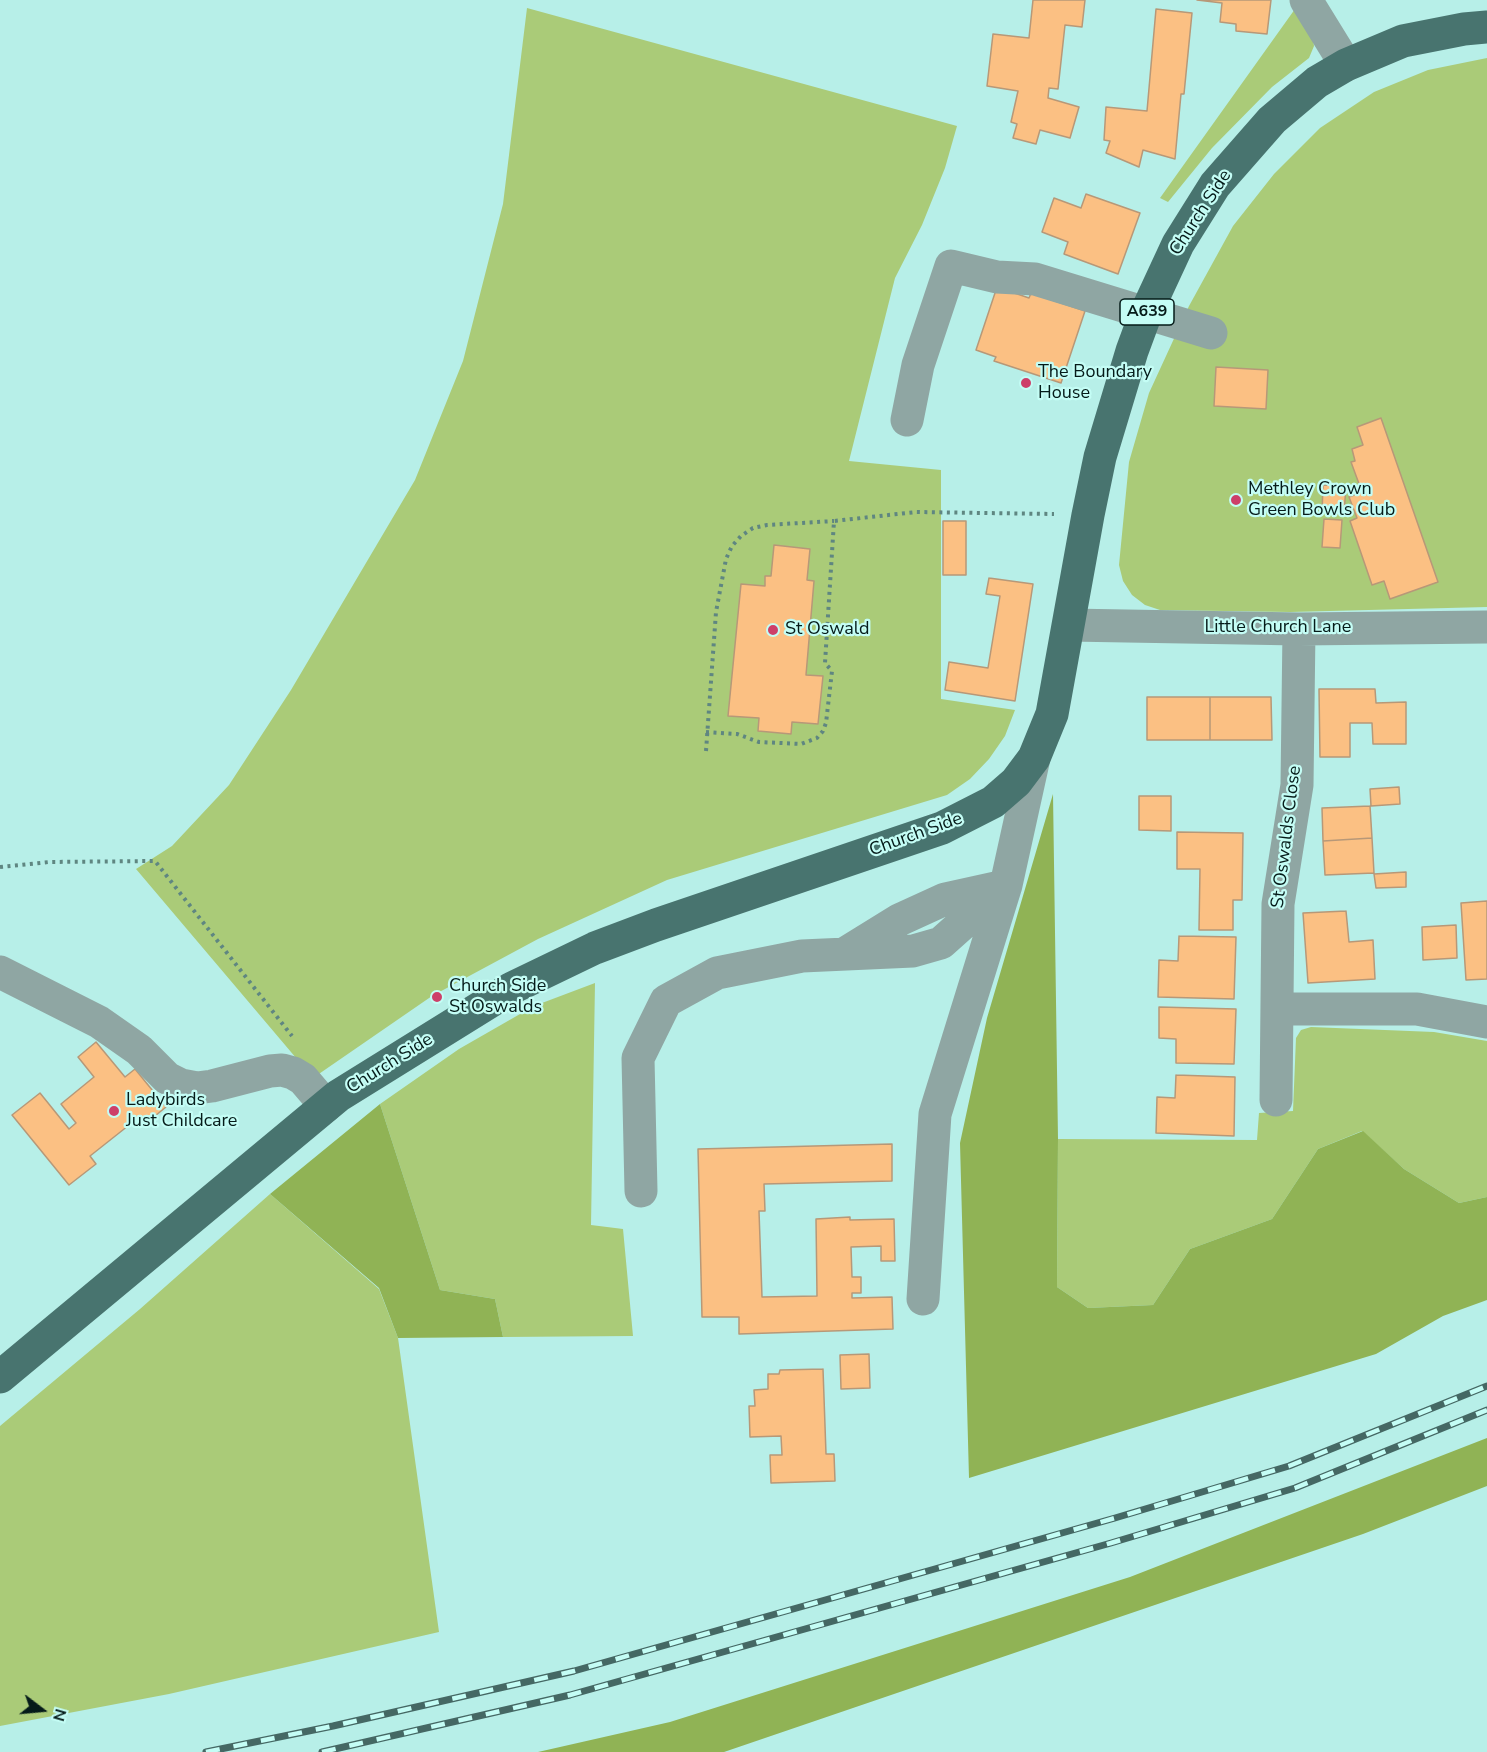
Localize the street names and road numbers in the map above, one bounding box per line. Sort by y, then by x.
street label: Church Side [1165,166,1237,260]
road number: A639 [1120,299,1174,325]
street label: Little Church Lane [1205,617,1351,639]
street label: St Oswalds Close [1268,765,1306,909]
street label: Church Side [867,808,965,862]
street label: Church Side [343,1029,437,1099]

